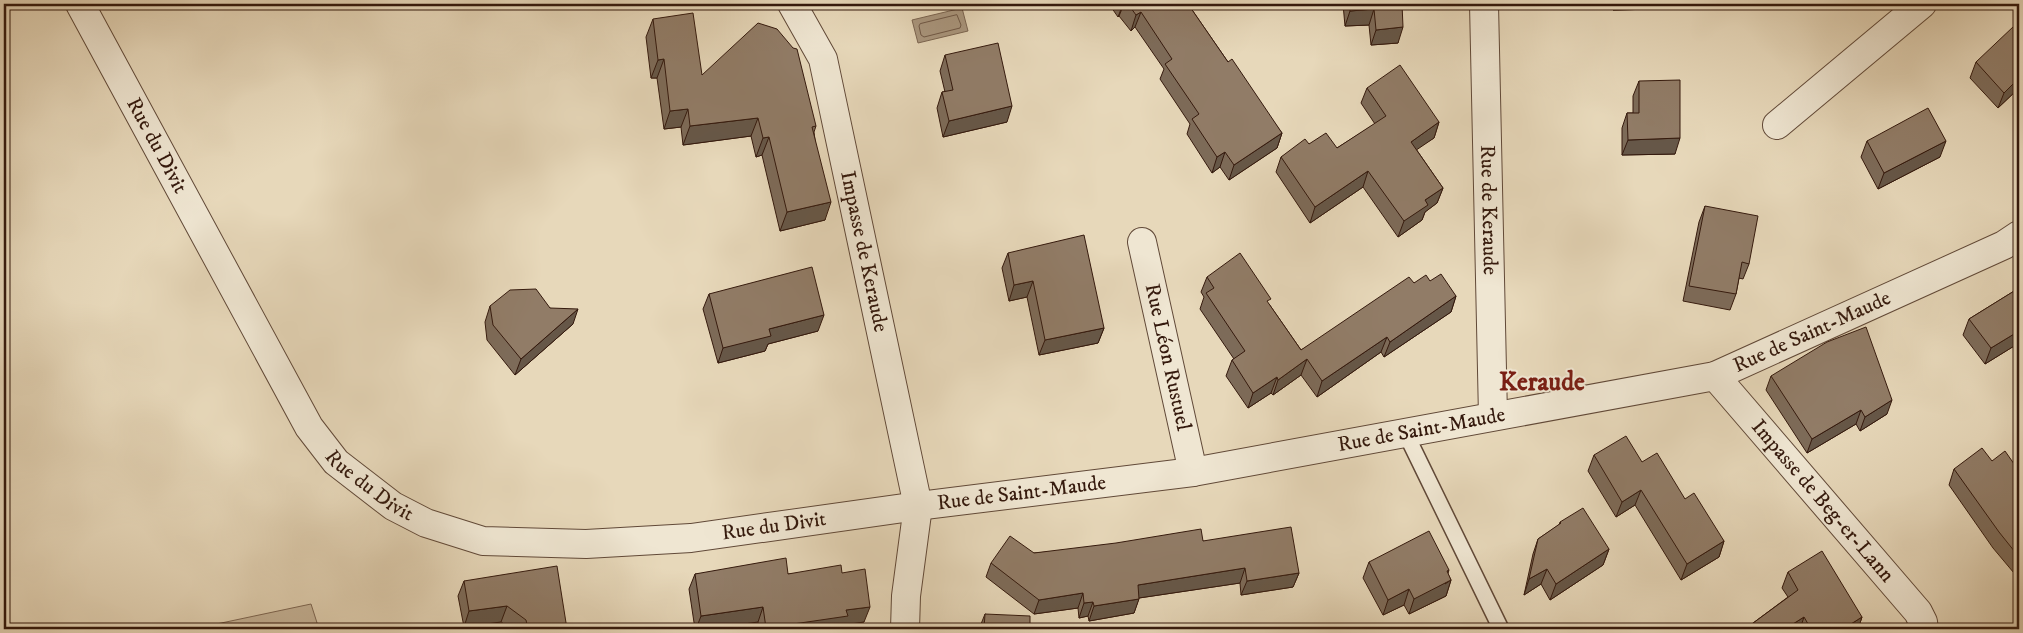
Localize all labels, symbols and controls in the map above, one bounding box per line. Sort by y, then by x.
street label: Rue du Divit [120,93,193,198]
street label: Rue de Keraude [1474,144,1503,276]
street label: Impasse de Keraude [834,169,894,335]
street label: Rue Léon Rustuel [1139,281,1197,434]
street label: Rue de Saint-Maude [1729,285,1895,379]
district label: Keraude [1499,366,1585,399]
street label: Rue de Saint-Maude [1336,402,1508,458]
street label: Impasse de Beg-er-Lann [1745,414,1900,588]
street label: Rue du Divit [319,445,418,527]
street label: Rue de Saint-Maude [936,470,1108,517]
street label: Rue du Divit [720,506,828,547]

